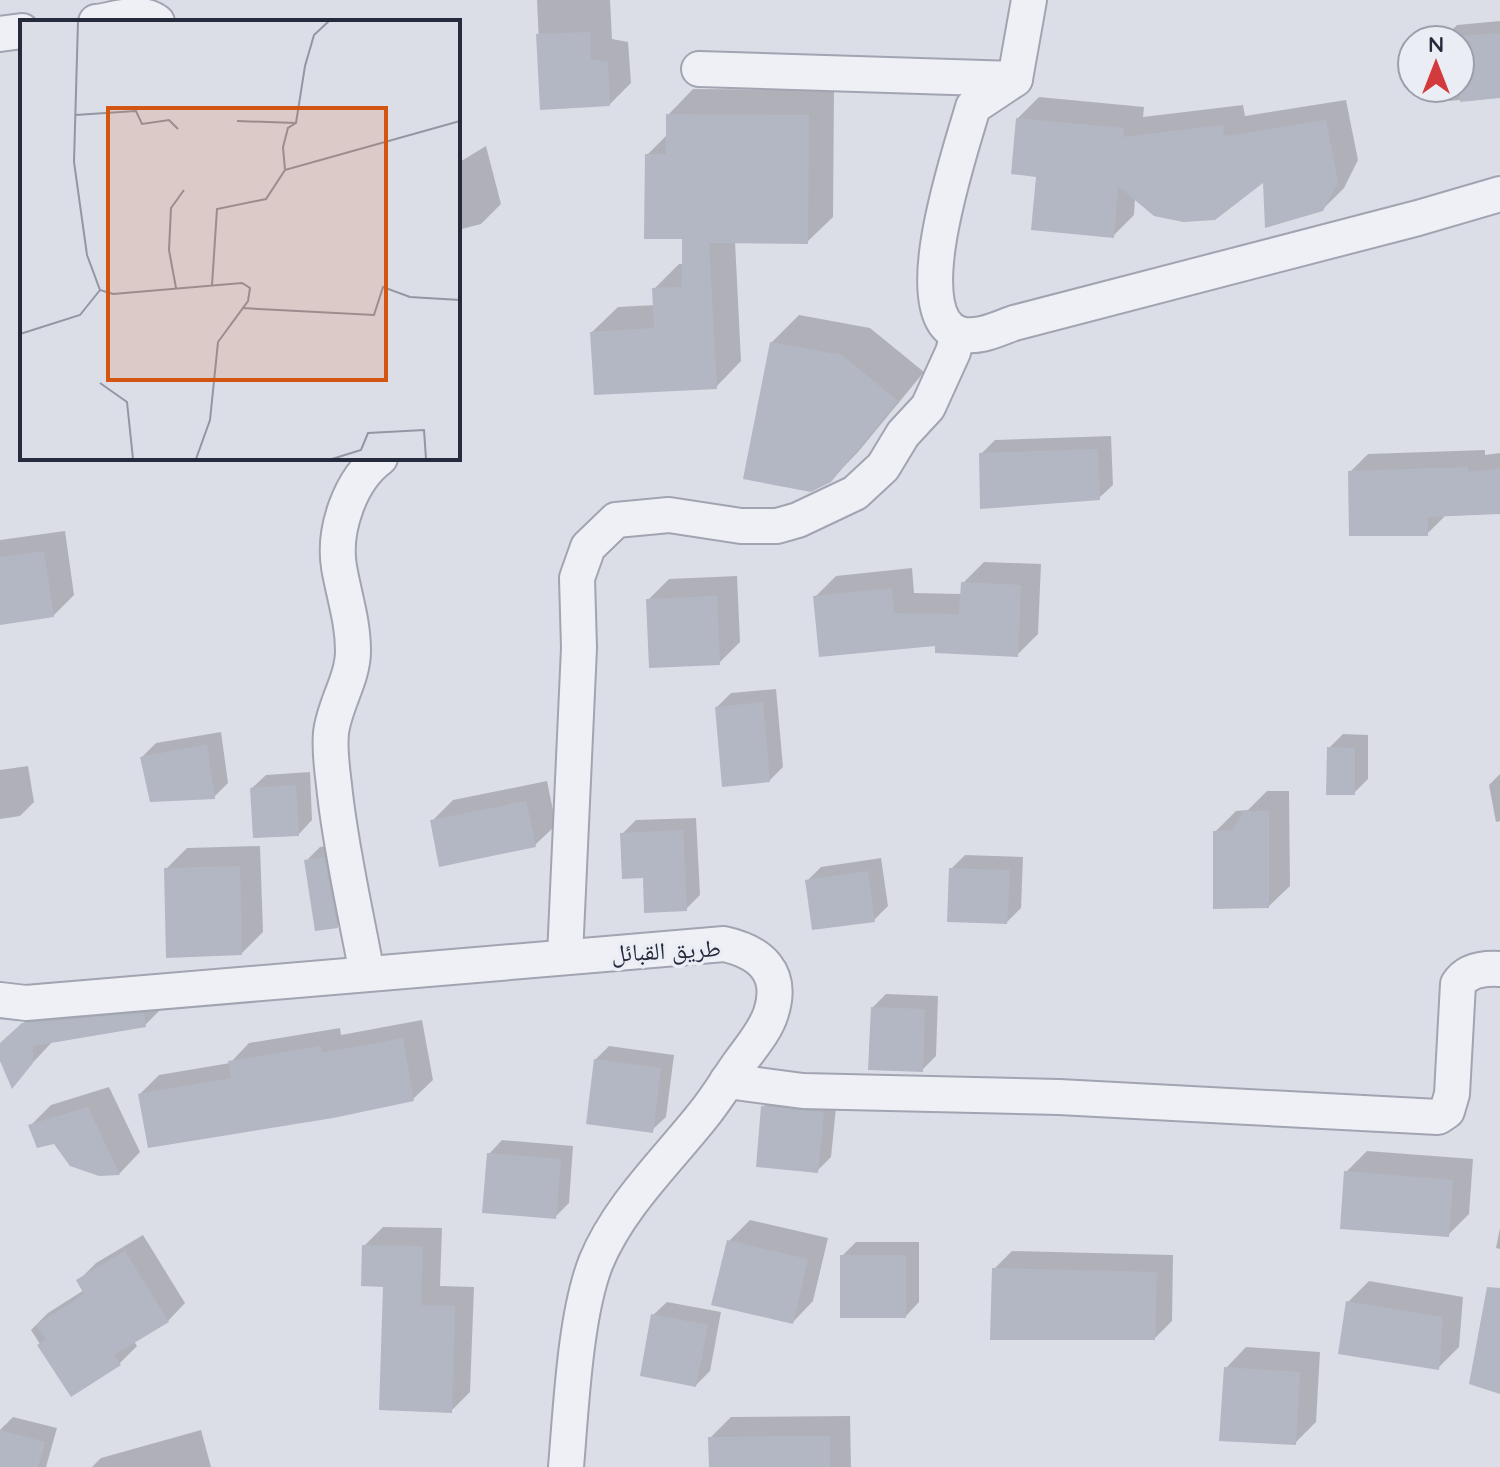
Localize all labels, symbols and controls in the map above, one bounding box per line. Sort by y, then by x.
inset map [20,20,460,460]
north arrow [1396,24,1476,104]
text: N [1428,30,1444,58]
street label: طريق القبائل [610,932,722,968]

